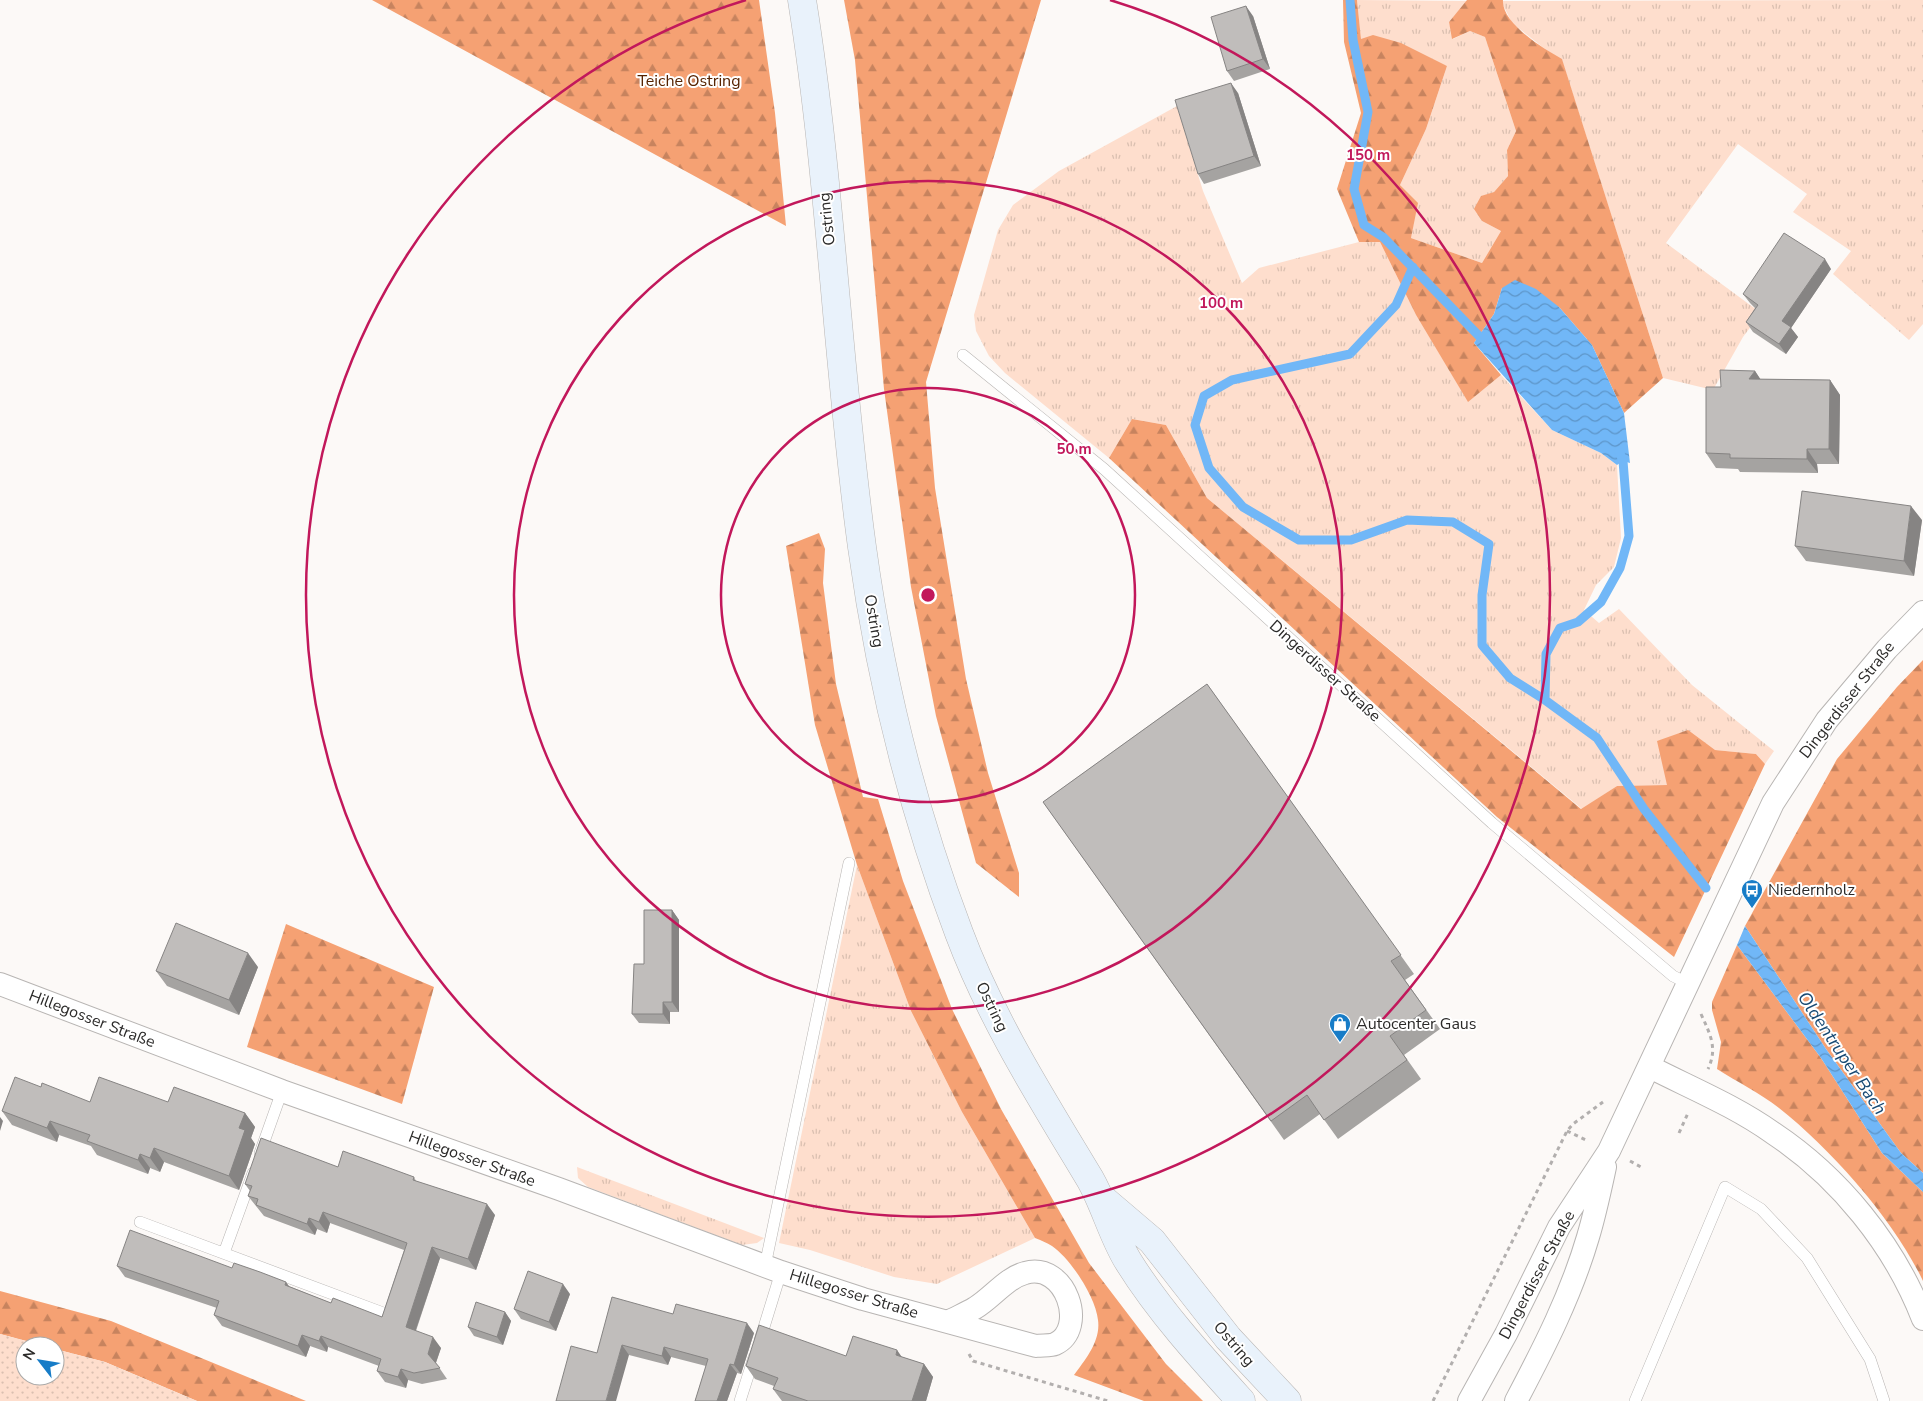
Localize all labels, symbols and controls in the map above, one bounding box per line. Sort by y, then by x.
park label: Teiche Ostring [637,70,741,92]
text: 150 m [1346,145,1390,165]
street label: Ostring [813,191,841,247]
text: 100 m [1199,293,1243,313]
text: 50 m [1056,439,1092,459]
centre of rings [919,586,937,604]
street label: Ostring [859,593,889,649]
street label: Dingerdisser Straße [1265,615,1385,727]
street label: Dingerdisser Straße [1794,637,1900,763]
bus stop icon: Niedernholz [1740,878,1764,909]
place label: Niedernholz [1768,879,1855,901]
street label: Ostring [970,978,1014,1036]
street label: Hillegosser Straße [26,985,158,1053]
water label: Oldentruper Bach [1792,987,1892,1119]
shop icon: Autocenter Gaus [1328,1012,1352,1043]
place label: Autocenter Gaus [1356,1013,1477,1035]
street label: Hillegosser Straße [405,1126,539,1192]
street label: Dingerdisser Straße [1494,1207,1580,1343]
street label: Hillegosser Straße [787,1264,921,1324]
street label: Ostring [1208,1317,1260,1371]
north arrow [15,1336,65,1386]
text: N [18,1345,40,1364]

